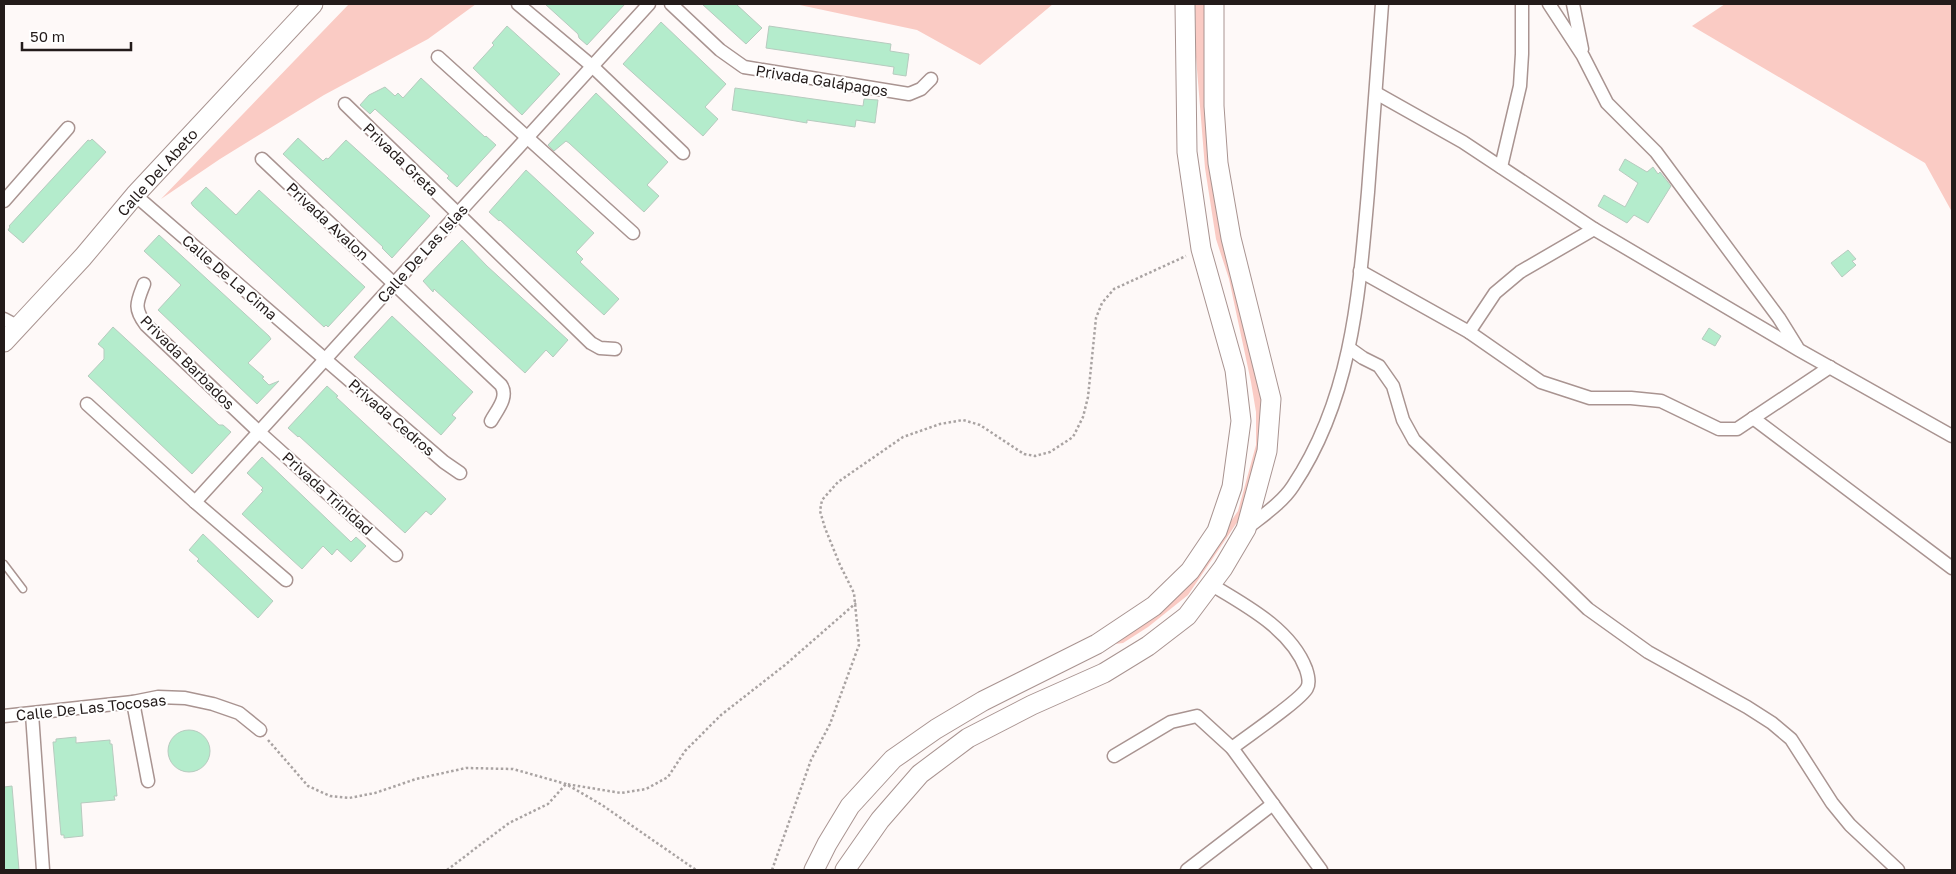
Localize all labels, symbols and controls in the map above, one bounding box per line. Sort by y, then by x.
scale bar [22,20,131,52]
text: 50 m [30,27,65,45]
street label: Privada Galápagos [755,61,890,99]
street label: Privada Greta [360,119,442,199]
street label: Calle Del Abeto [113,125,201,219]
street label: Privada Avalon [283,178,373,264]
street label: Calle De Las Islas [373,200,471,306]
street label: Calle De La Cima [179,231,281,323]
street label: Privada Barbados [137,311,239,413]
street label: Privada Cedros [345,375,439,459]
street label: Privada Trinidad [279,448,377,538]
street label: Calle De Las Tocosas [15,690,167,724]

